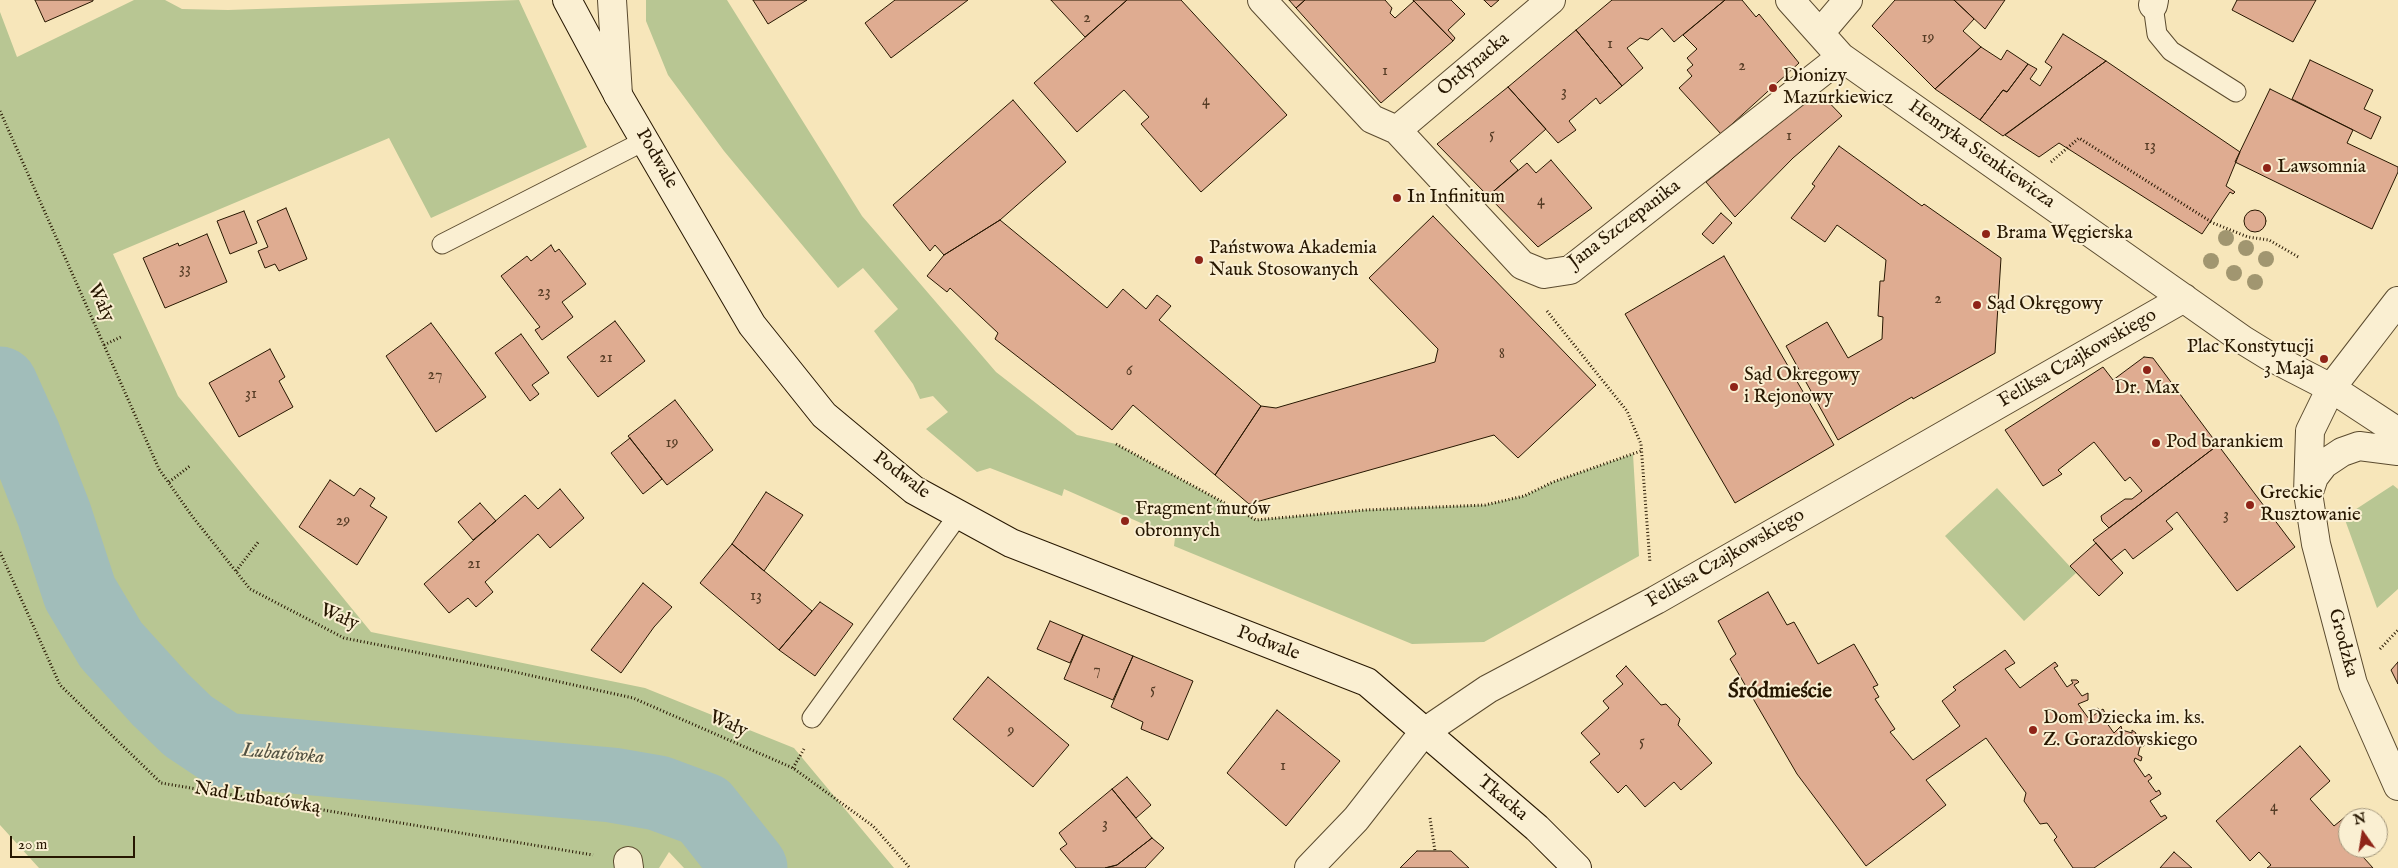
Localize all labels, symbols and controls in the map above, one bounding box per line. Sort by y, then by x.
house number: 2 [1083,9,1091,29]
street label: Ordynacka [1433,28,1515,102]
house number: 19 [1922,29,1934,49]
house number: 1 [1607,35,1613,55]
house number: 2 [1738,57,1746,77]
house number: 1 [1382,62,1388,82]
place label: Dionizy Mazurkiewicz [1783,66,1893,110]
marker: Dionizy Mazurkiewicz [1767,82,1779,94]
house number: 3 [1561,83,1567,103]
house number: 4 [1202,92,1210,112]
street label: Henryka Sienkiewicza [1903,96,2059,214]
street label: Podwale [630,125,682,193]
house number: 5 [1489,126,1495,146]
house number: 1 [1786,127,1792,147]
house number: 13 [2144,137,2156,157]
place label: Lawsomnia [2277,157,2366,179]
marker: Lawsomnia [2261,162,2273,174]
street label: Jana Szczepanika [1565,176,1685,274]
place label: In Infinitum [1407,187,1505,209]
marker: In Infinitum [1391,192,1403,204]
house number: 4 [1537,192,1545,212]
place label: Brama Węgierska [1996,223,2133,245]
marker: Brama Węgierska [1980,228,1992,240]
place label: Państwowa Akademia Nauk Stosowanych [1209,238,1377,282]
marker: Państwowa Akademia Nauk Stosowanych [1193,254,1205,266]
house number: 33 [179,260,191,280]
street label: Wały [81,280,119,326]
house number: 23 [537,283,551,303]
house number: 2 [1934,290,1942,310]
place label: Sąd Okręgowy [1987,294,2103,316]
marker: Sąd Okręgowy [1971,299,1983,311]
street label: Feliksa Czajkowskiego [1995,304,2161,414]
place label: Plac Konstytucji 3 Maja [2187,337,2314,381]
house number: 8 [1499,345,1505,365]
house number: 21 [599,349,613,369]
marker: Plac Konstytucji 3 Maja [2318,353,2330,365]
house number: 6 [1126,362,1132,382]
marker: Dr. Max [2141,364,2153,376]
place label: Sąd Okregowy i Rejonowy [1744,365,1860,409]
house number: 27 [428,366,442,386]
place label: Dr. Max [2114,378,2180,400]
marker: Sąd Okregowy i Rejonowy [1728,381,1740,393]
house number: 31 [245,385,257,405]
place label: Pod barankiem [2166,432,2283,454]
house number: 19 [666,434,678,454]
marker: Pod barankiem [2150,437,2162,449]
street label: Podwale [868,447,934,505]
place label: Greckie Rusztowanie [2260,483,2361,527]
place label: Fragment murów obronnych [1135,499,1270,543]
marker: Greckie Rusztowanie [2244,499,2256,511]
street label: Feliksa Czajkowskiego [1643,504,1809,614]
house number: 3 [2223,506,2229,526]
house number: 29 [336,512,350,532]
marker: Fragment murów obronnych [1119,515,1131,527]
house number: 21 [467,555,481,575]
house number: 13 [750,587,762,607]
street label: Wały [316,600,362,636]
street label: Grodzka [2322,606,2362,680]
street label: Podwale [1233,622,1303,666]
house number: 7 [1093,661,1101,681]
district label: Śródmieście [1728,680,1832,706]
house number: 5 [1150,681,1156,701]
street label: Wały [705,706,751,744]
place label: Dom Dziecka im. ks. Z. Gorazdowskiego [2043,708,2205,752]
house number: 9 [1008,722,1014,742]
marker: Dom Dziecka im. ks. Z. Gorazdowskiego [2027,724,2039,736]
house number: 5 [1639,733,1645,753]
water label: Lubatówka [241,739,325,771]
house number: 1 [1280,757,1286,777]
street label: Tkacka [1472,771,1532,827]
street label: Nad Lubatówką [192,778,322,820]
house number: 4 [2270,798,2278,818]
north arrow [2338,808,2388,858]
text: N [2352,809,2368,829]
house number: 3 [1102,815,1108,835]
scale bar [12,826,138,858]
text: 20 m [18,835,47,854]

